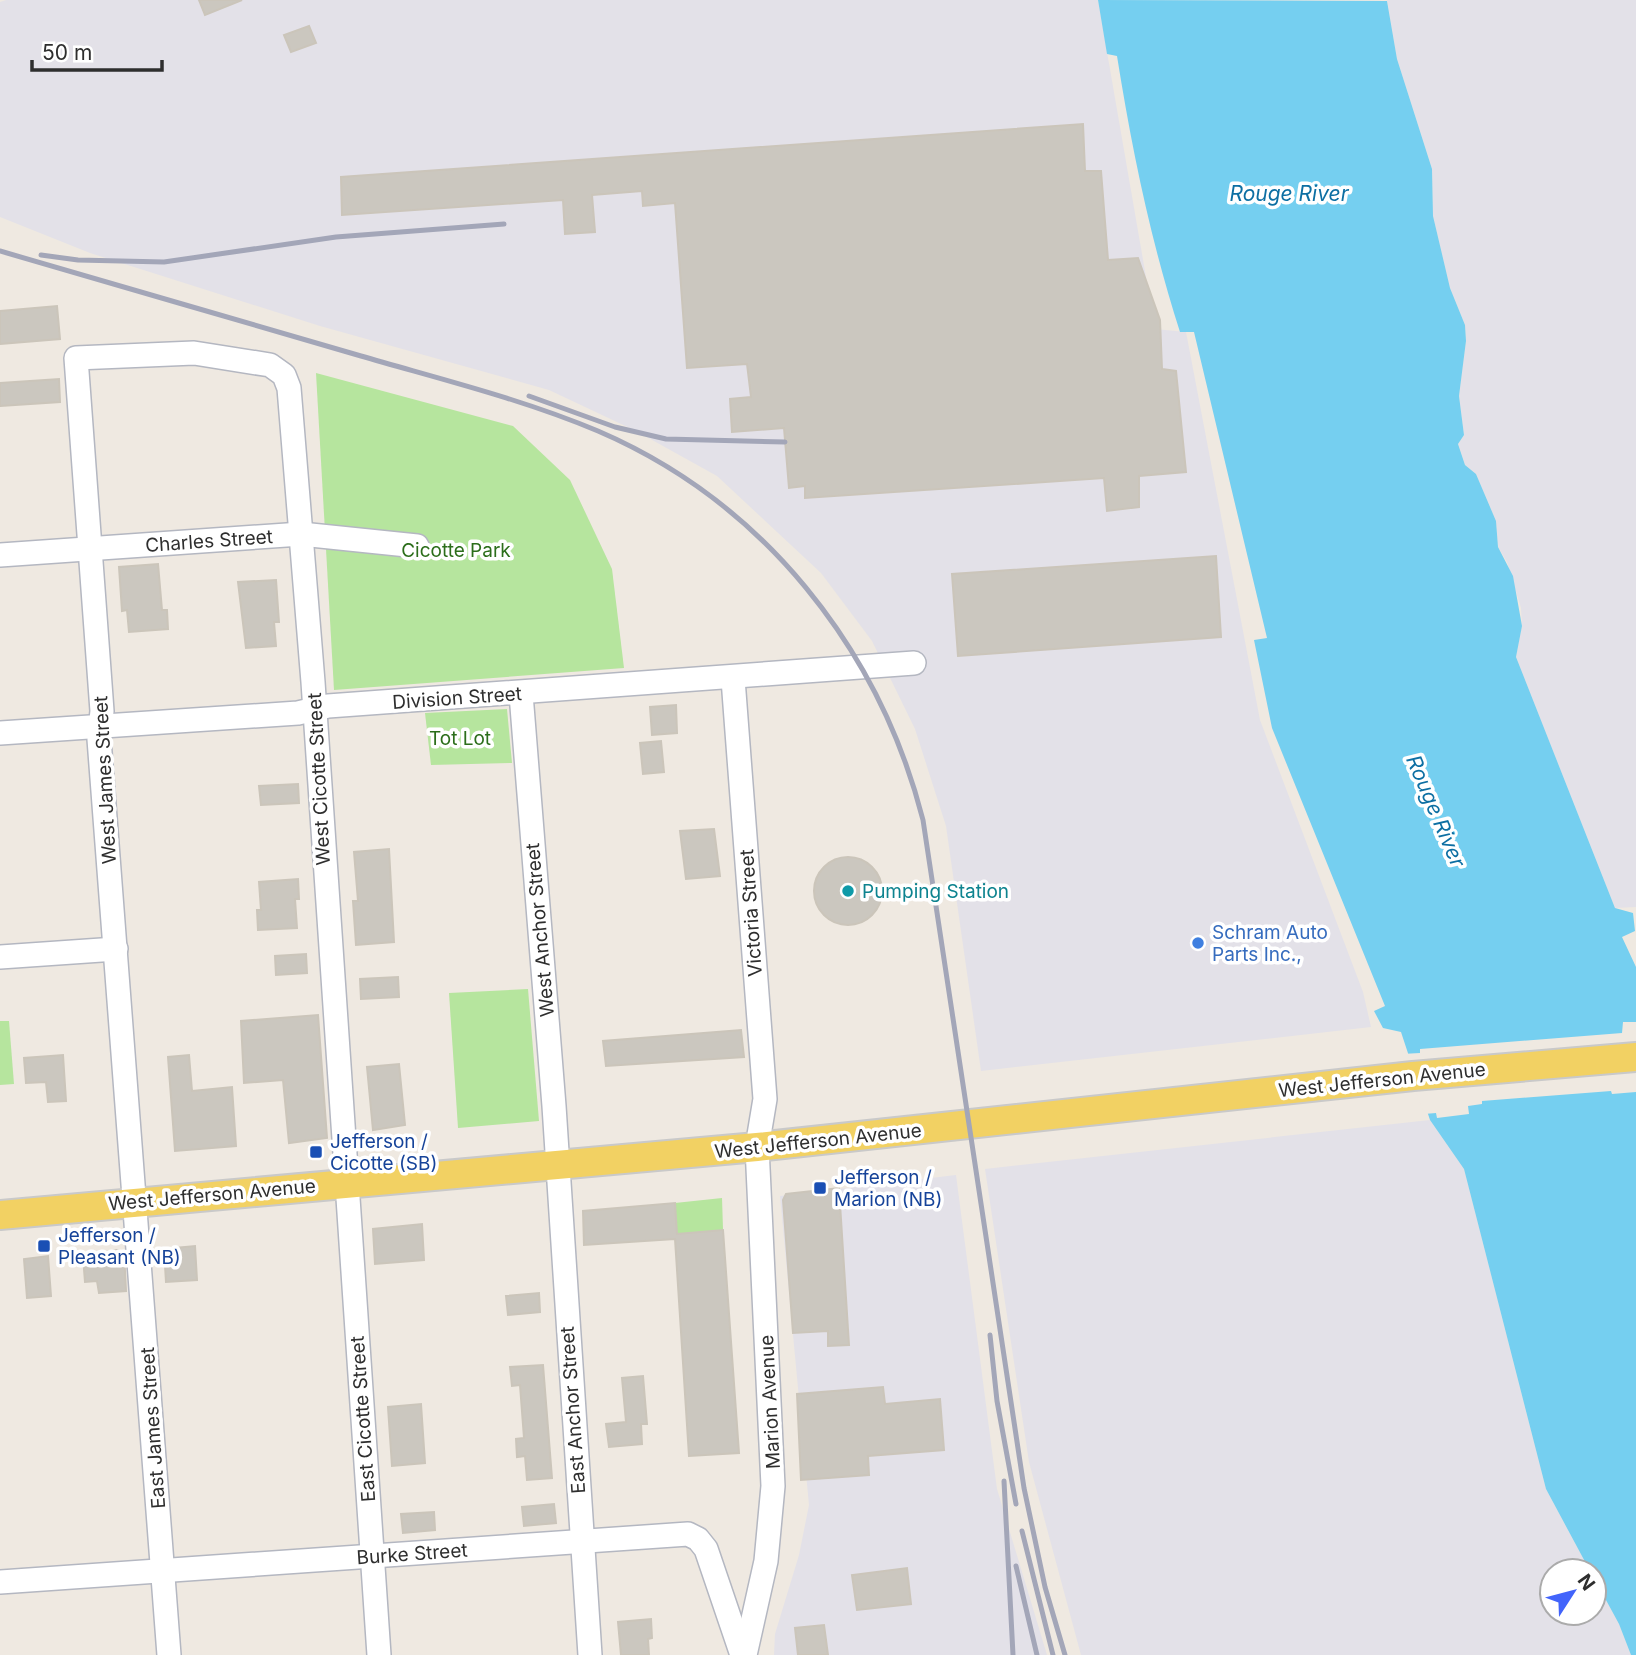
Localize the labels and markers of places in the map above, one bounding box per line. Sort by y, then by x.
place label: Pumping Station [862,880,1009,903]
marker: Pumping Station [840,883,856,899]
place label: Schram Auto Parts Inc., [1212,921,1328,966]
marker: Schram Auto Parts Inc., [1190,935,1206,951]
place label: Jefferson / Cicotte (SB) [330,1130,437,1175]
marker: Jefferson / Cicotte (SB) [308,1144,324,1160]
place label: Jefferson / Marion (NB) [834,1166,942,1211]
marker: Jefferson / Marion (NB) [812,1180,828,1196]
place label: Jefferson / Pleasant (NB) [58,1224,181,1269]
marker: Jefferson / Pleasant (NB) [36,1238,52,1254]

